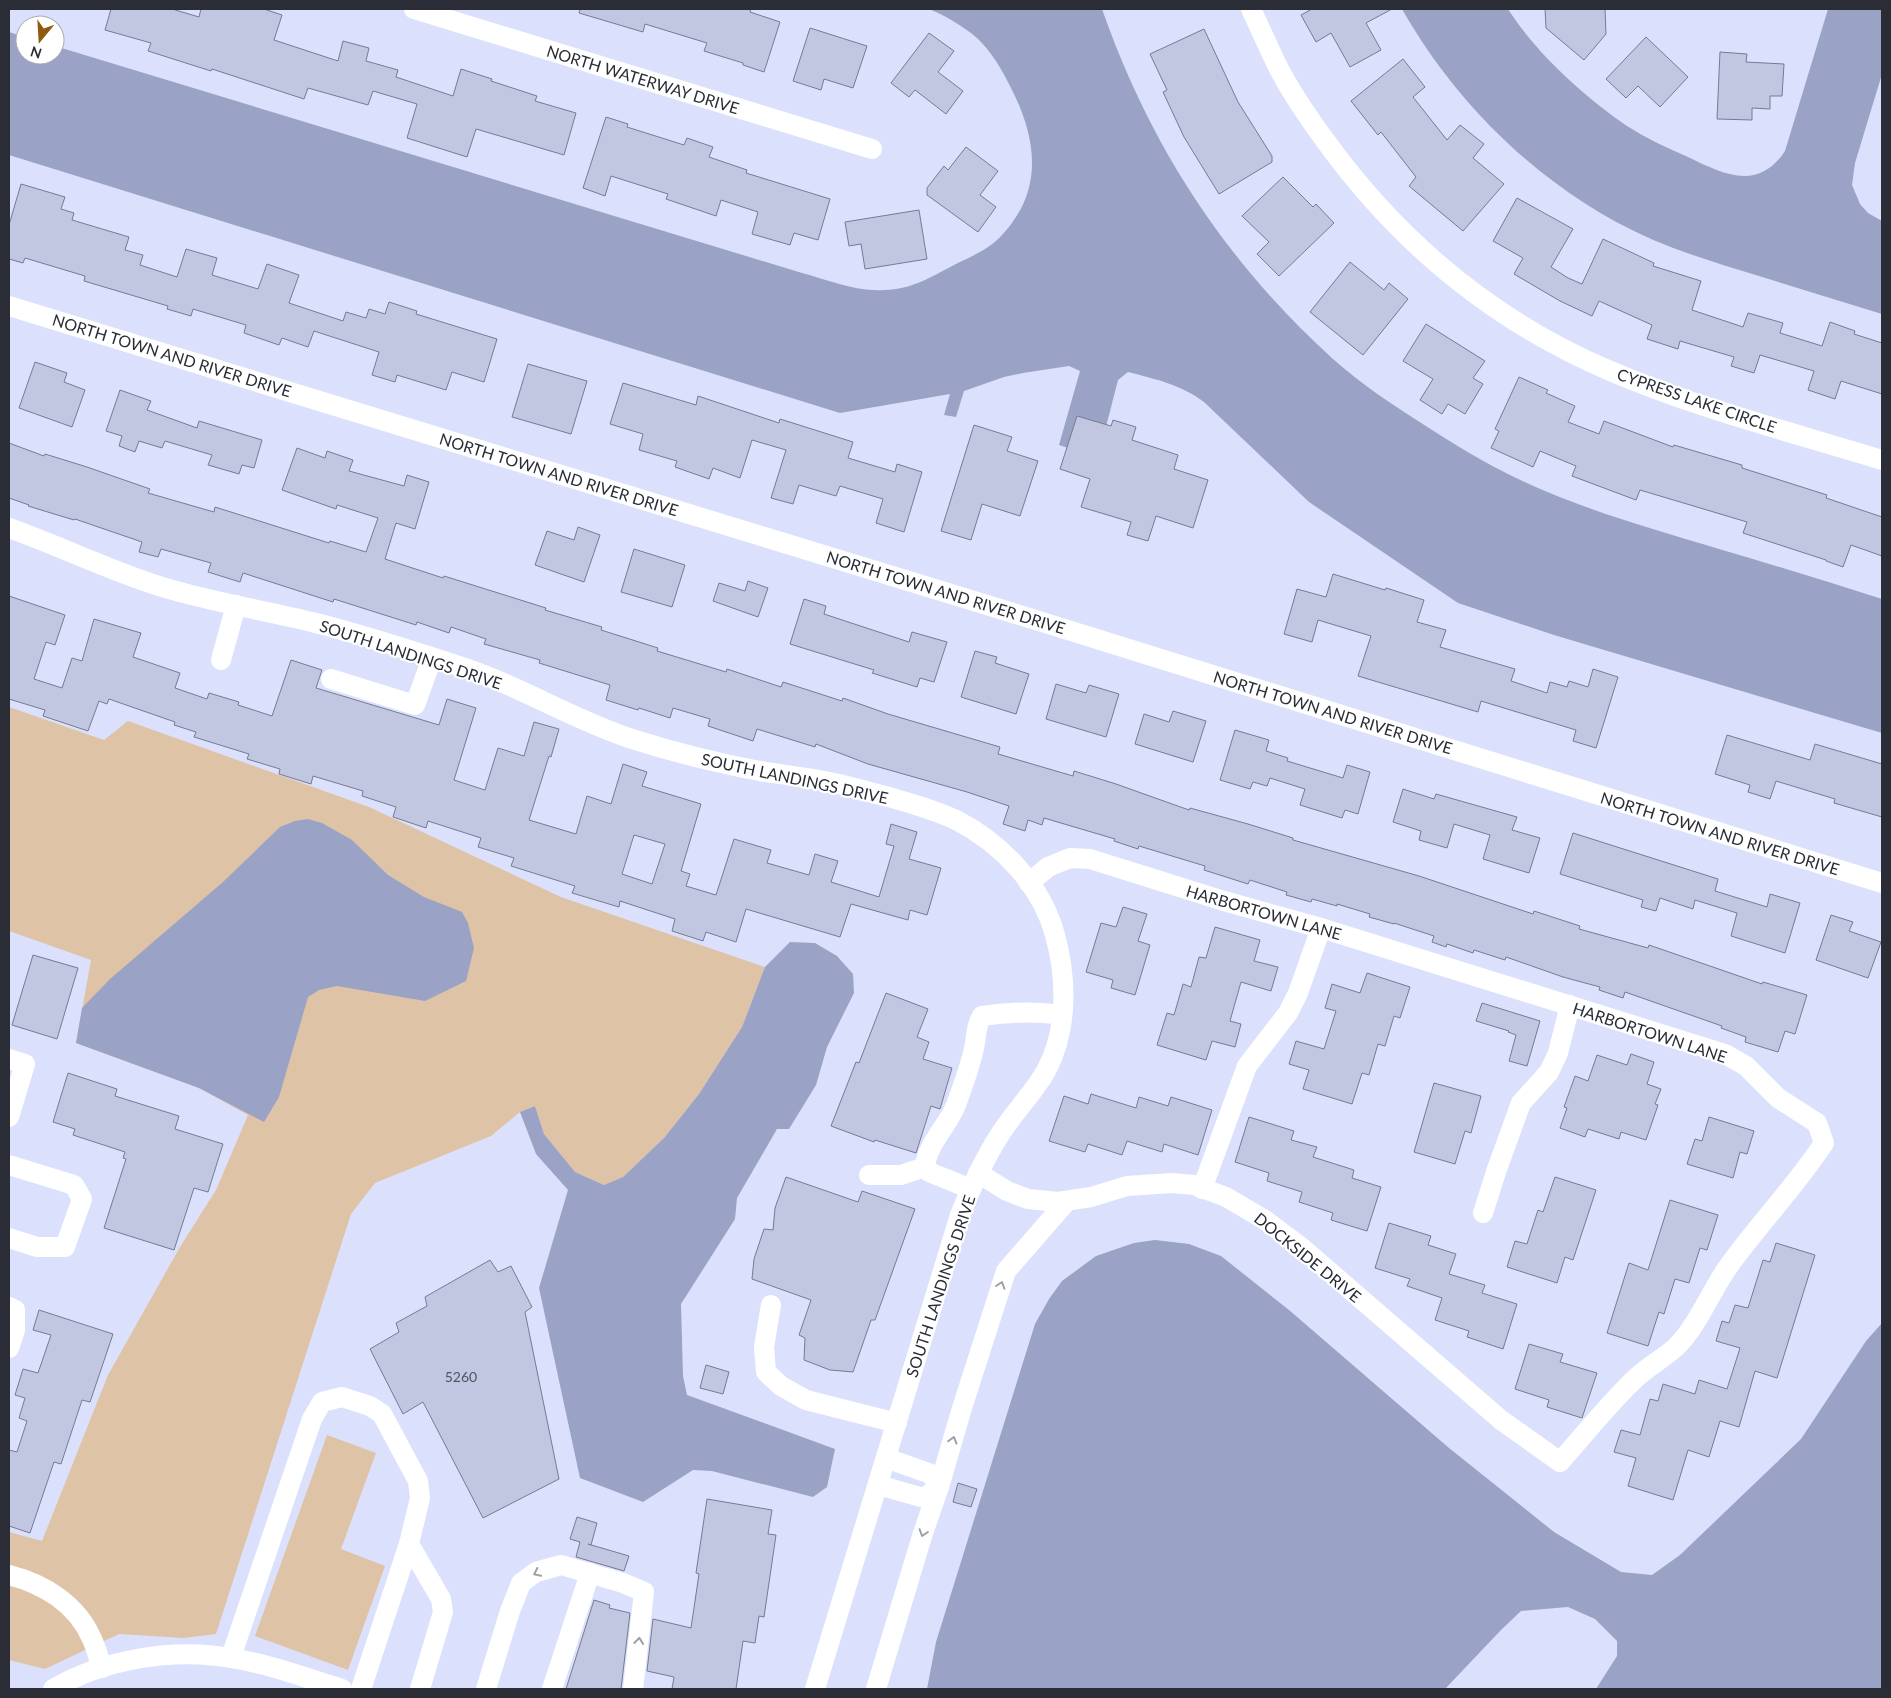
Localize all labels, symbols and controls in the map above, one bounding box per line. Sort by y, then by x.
north arrow [15,15,65,65]
street label: NORTH WATERWAY DRIVE [545,41,741,117]
text: N [28,43,44,63]
street label: NORTH TOWN AND RIVER DRIVE [50,310,294,400]
street label: CYPRESS LAKE CIRCLE [1615,364,1779,436]
street label: NORTH TOWN AND RIVER DRIVE [437,429,681,519]
street label: NORTH TOWN AND RIVER DRIVE [824,547,1068,637]
street label: SOUTH LANDINGS DRIVE [318,616,504,692]
street label: NORTH TOWN AND RIVER DRIVE [1211,667,1455,757]
street label: SOUTH LANDINGS DRIVE [700,749,890,807]
street label: NORTH TOWN AND RIVER DRIVE [1598,788,1842,878]
street label: HARBORTOWN LANE [1184,881,1344,943]
street label: HARBORTOWN LANE [1571,998,1729,1066]
street label: SOUTH LANDINGS DRIVE [902,1193,978,1379]
street label: DOCKSIDE DRIVE [1251,1208,1365,1306]
one-way arrow [996,1282,1006,1290]
house number: 5260 [445,1368,477,1385]
one-way arrow [947,1437,957,1445]
one-way arrow [919,1528,929,1537]
one-way arrow [533,1567,542,1577]
one-way arrow [633,1636,644,1644]

